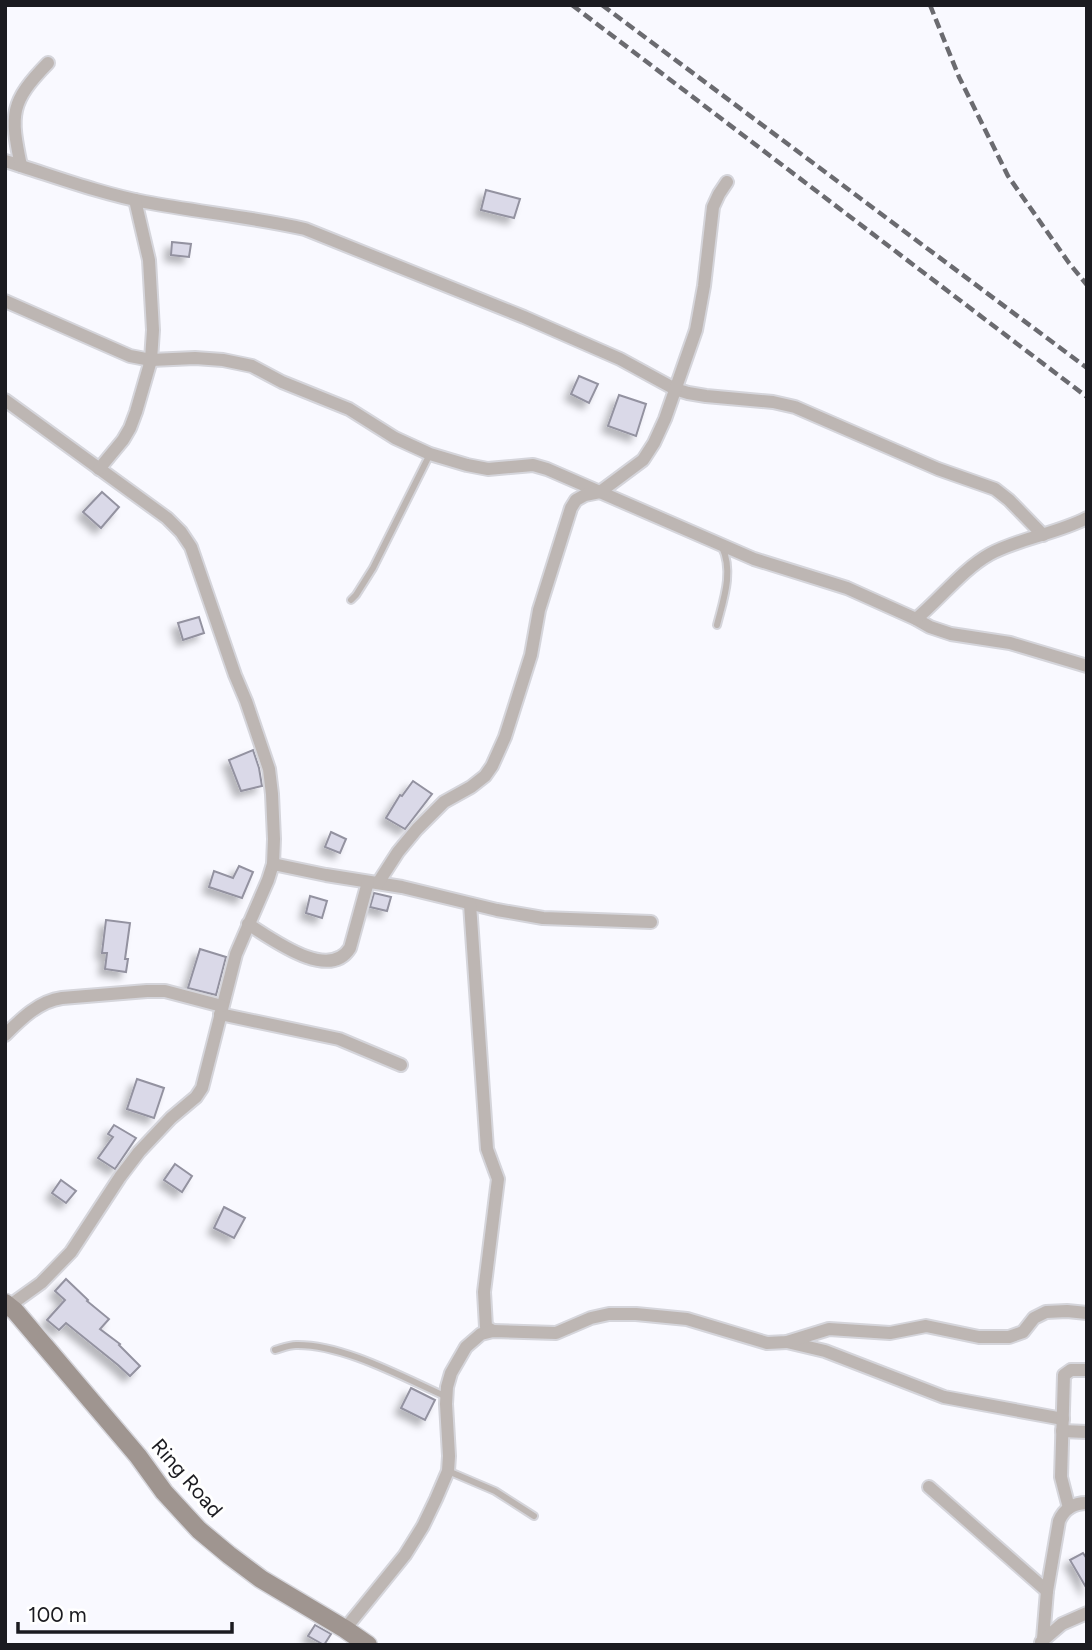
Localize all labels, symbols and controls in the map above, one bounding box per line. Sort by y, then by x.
street label: Ring Road [147,1433,228,1522]
scale bar [18,1590,231,1634]
text: 100 m [28,1602,87,1627]

